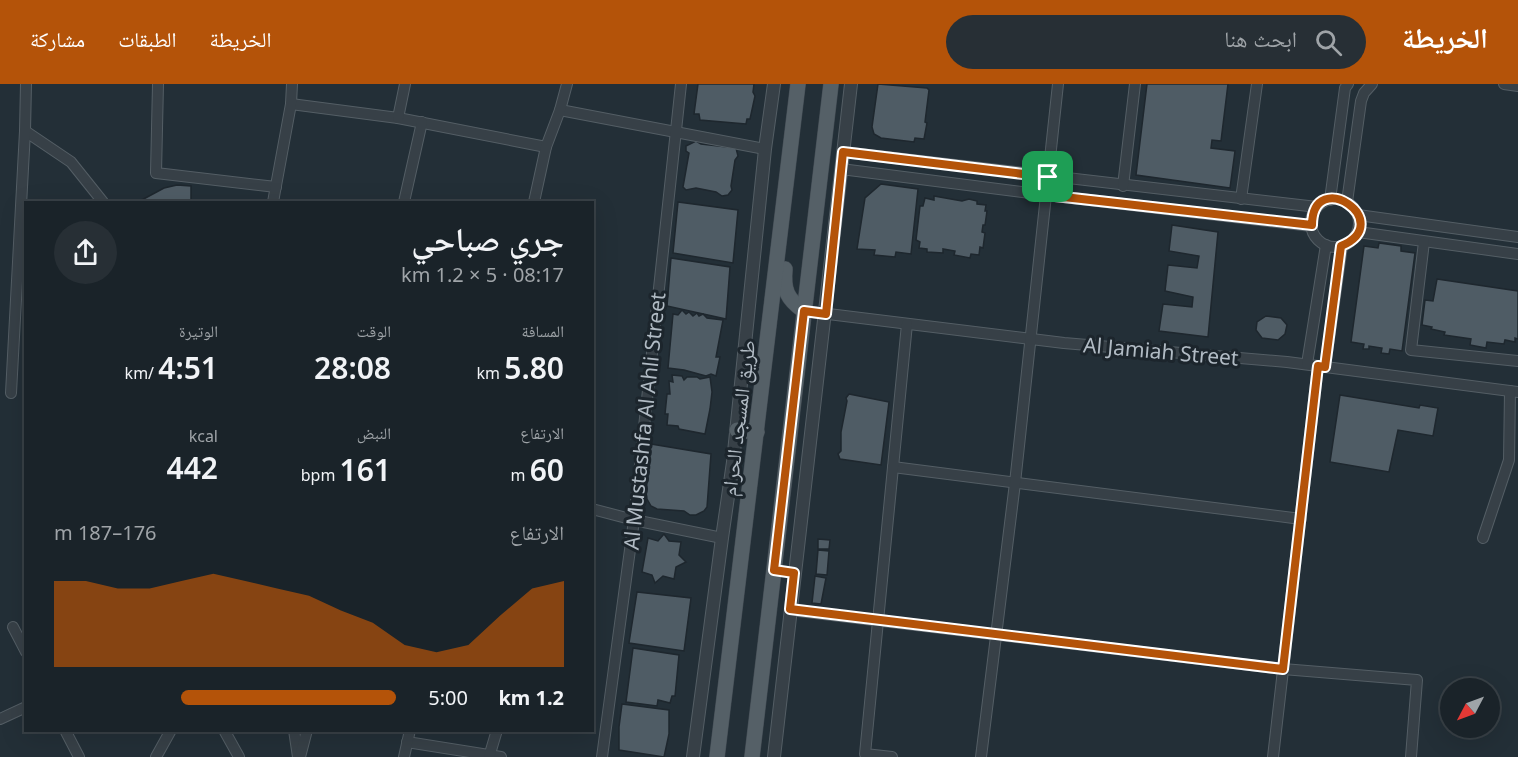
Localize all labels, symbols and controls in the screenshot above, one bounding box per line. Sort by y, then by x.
search box [946,15,1366,69]
text: الخريطة [1402,18,1488,56]
text: ابحث هنا [1224,23,1297,53]
text: مشاركة [30,25,85,53]
text: الطبقات [118,25,177,53]
text: الخريطة [210,25,271,53]
icon: search [1312,26,1345,59]
pin [1022,151,1073,202]
icon: arrive [1031,160,1064,193]
text: جري صباحي [411,216,564,261]
button: share [54,221,117,284]
text: 08:17 · 5 × 1.2 km [401,261,564,288]
street label: Al Mustashfa Al Ahli Street [617,290,671,551]
text: الوتيرة [179,320,218,342]
text: الوقت [357,320,391,342]
text: المسافة [522,320,564,342]
street label: Al Jamiah Street [1082,330,1240,372]
street label: طريق المسجد الحرام [715,338,762,498]
text: 4:51 [158,347,218,388]
text: 28:08 [314,347,391,388]
text: 5.80 [504,347,564,388]
text: /km [125,362,158,384]
text: km [477,362,504,384]
text: النبض [357,422,391,444]
text: الارتفاع [520,422,564,444]
text: kcal [189,425,218,447]
text: 442 [167,447,218,488]
text: 161 [340,449,391,490]
text: 60 [530,449,564,490]
text: bpm [301,464,340,486]
text: m [511,464,530,486]
text: 176–187 m [54,519,157,546]
text: الارتفاع [509,519,564,546]
north arrow [1440,678,1500,738]
map controls [1440,678,1500,738]
text: 5:00 [428,684,468,711]
text: 1.2 km [498,684,564,711]

